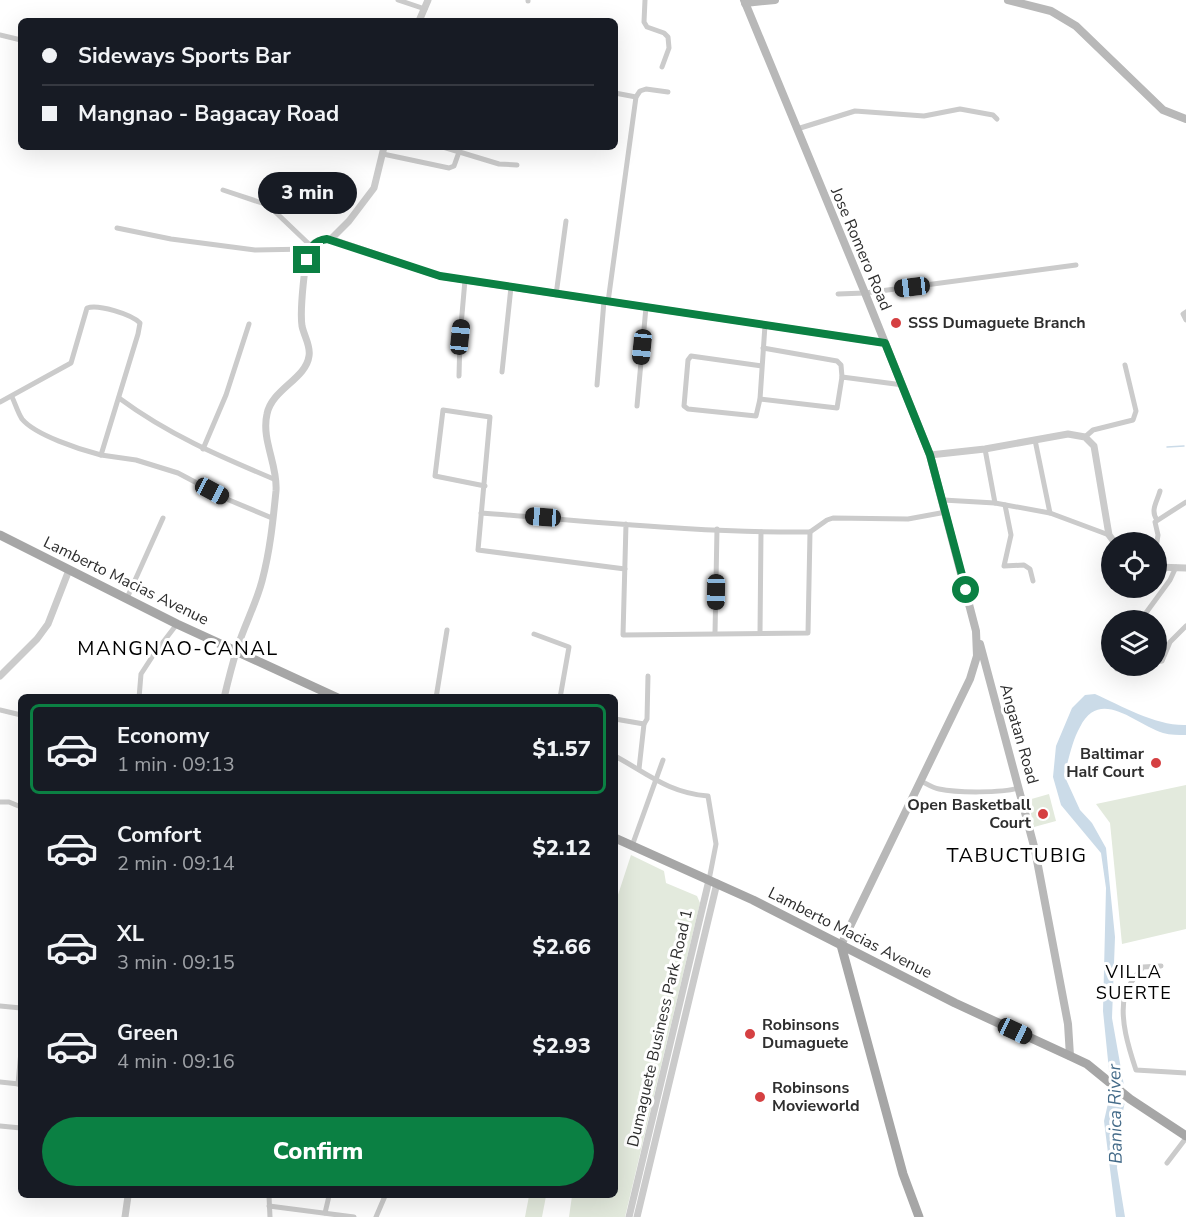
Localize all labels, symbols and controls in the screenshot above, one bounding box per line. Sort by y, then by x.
text: Sideways Sports Bar [78,41,291,71]
text: Mangnao - Bagacay Road [78,99,339,129]
callout: 3 min [258,173,356,215]
text: 3 min [281,179,334,206]
street label: Jose Romero Road [825,183,897,314]
route end [293,246,320,273]
car [893,276,931,298]
place label: SSS Dumaguete Branch [908,312,1086,334]
marker: SSS Dumaguete Branch [889,316,903,330]
car [449,318,471,356]
car [631,328,653,366]
car [192,475,232,507]
car [524,507,562,527]
street label: Lamberto Macias Avenue [40,531,212,631]
map controls [1101,532,1167,676]
button: locate [1101,532,1167,598]
car [707,574,725,610]
route start [952,576,979,603]
button: layers [1101,610,1167,676]
district label: MANGNAO-CANAL [77,635,279,662]
street label: Angatan Road [994,681,1044,787]
text: Economy [117,721,209,751]
icon: car [45,722,99,776]
text: $1.57 [532,734,591,764]
place label: Baltimar Half Court [1066,743,1145,783]
text: 1 min · 09:13 [117,751,235,778]
marker: Baltimar Half Court [1149,756,1163,770]
place label: Open Basketball Court [907,794,1032,834]
marker: Open Basketball Court [1036,807,1050,821]
text: Comfort [117,820,201,850]
icon: car [45,821,99,875]
text: $2.12 [532,833,591,863]
district label: TABUCTUBIG [946,842,1088,869]
text: 2 min · 09:14 [117,850,235,877]
street label: Lamberto Macias Avenue [764,882,936,984]
street label: Dumaguete Business Park Road 1 [622,907,698,1149]
text: XL [117,919,144,949]
icon: car [45,920,99,974]
text: $2.66 [532,932,591,962]
text: 3 min · 09:15 [117,949,235,976]
district label: VILLA SUERTE [1096,960,1172,1005]
place label: Robinsons Dumaguete [762,1014,849,1054]
car [995,1015,1035,1047]
text: Green [117,1018,178,1048]
icon: car [45,1019,99,1073]
marker: Robinsons Dumaguete [743,1027,757,1041]
text: $2.93 [532,1031,591,1061]
text: 4 min · 09:16 [117,1048,235,1075]
water label: Banica River [1102,1063,1128,1164]
place label: Robinsons Movieworld [772,1077,860,1117]
marker: Robinsons Movieworld [753,1090,767,1104]
button: Confirm [42,1117,594,1186]

